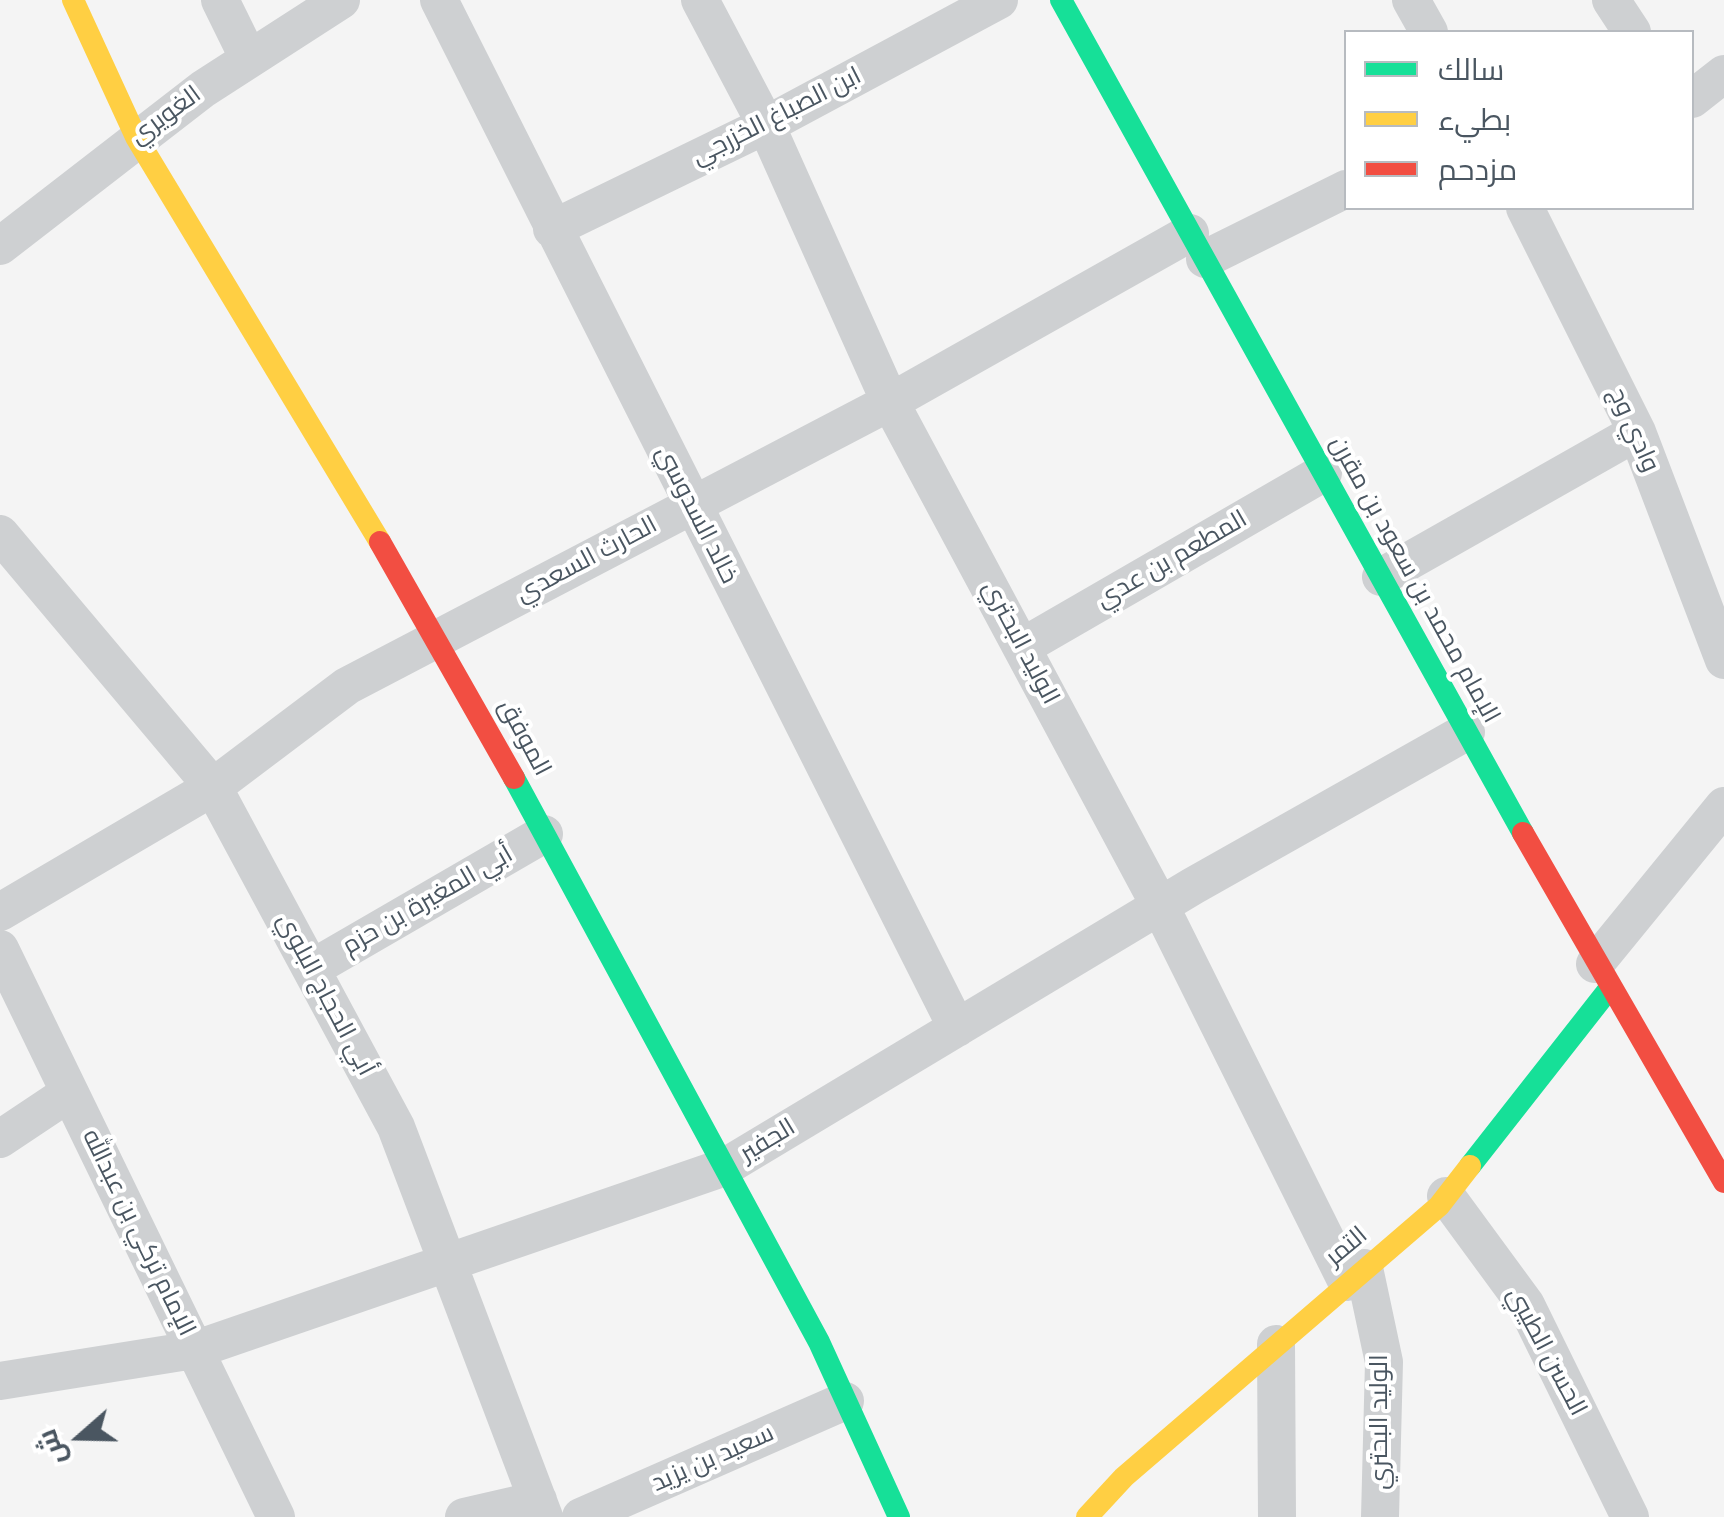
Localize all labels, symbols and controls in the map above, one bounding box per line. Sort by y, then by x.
legend [1344,30,1694,210]
text: سالك [1438,52,1504,89]
street label: ابن الصباغ الخزرجي [687,61,867,173]
street label: الغويري [125,80,207,152]
text: بطيء [1438,102,1511,139]
text: مزدحم [1438,152,1517,189]
street label: وادي وج [1601,383,1665,477]
street label: الإمام محمد بن سعود بن مقرن [1322,431,1506,729]
street label: خالد السدوسي [648,441,744,589]
street label: المطعم بن عدي [1091,505,1253,615]
street label: الحارث السعدي [511,510,663,610]
street label: الوليد البحتري [975,576,1065,710]
street label: الموفق [491,695,557,781]
street label: أبي المغيرة بن حزم [337,840,519,962]
street label: أبي الحجاج البلوي [270,909,380,1081]
street label: الجفير [735,1113,801,1169]
street label: الإمام تركي بن عبدالله [75,1125,201,1341]
street label: التمر [1320,1221,1374,1273]
street label: الحسن الطيبي [1500,1283,1592,1421]
street label: الوليد البحتري [1365,1354,1395,1490]
north arrow [30,1387,130,1487]
street label: سعيد بن يزيد [647,1419,779,1499]
text: ش [30,1425,74,1470]

